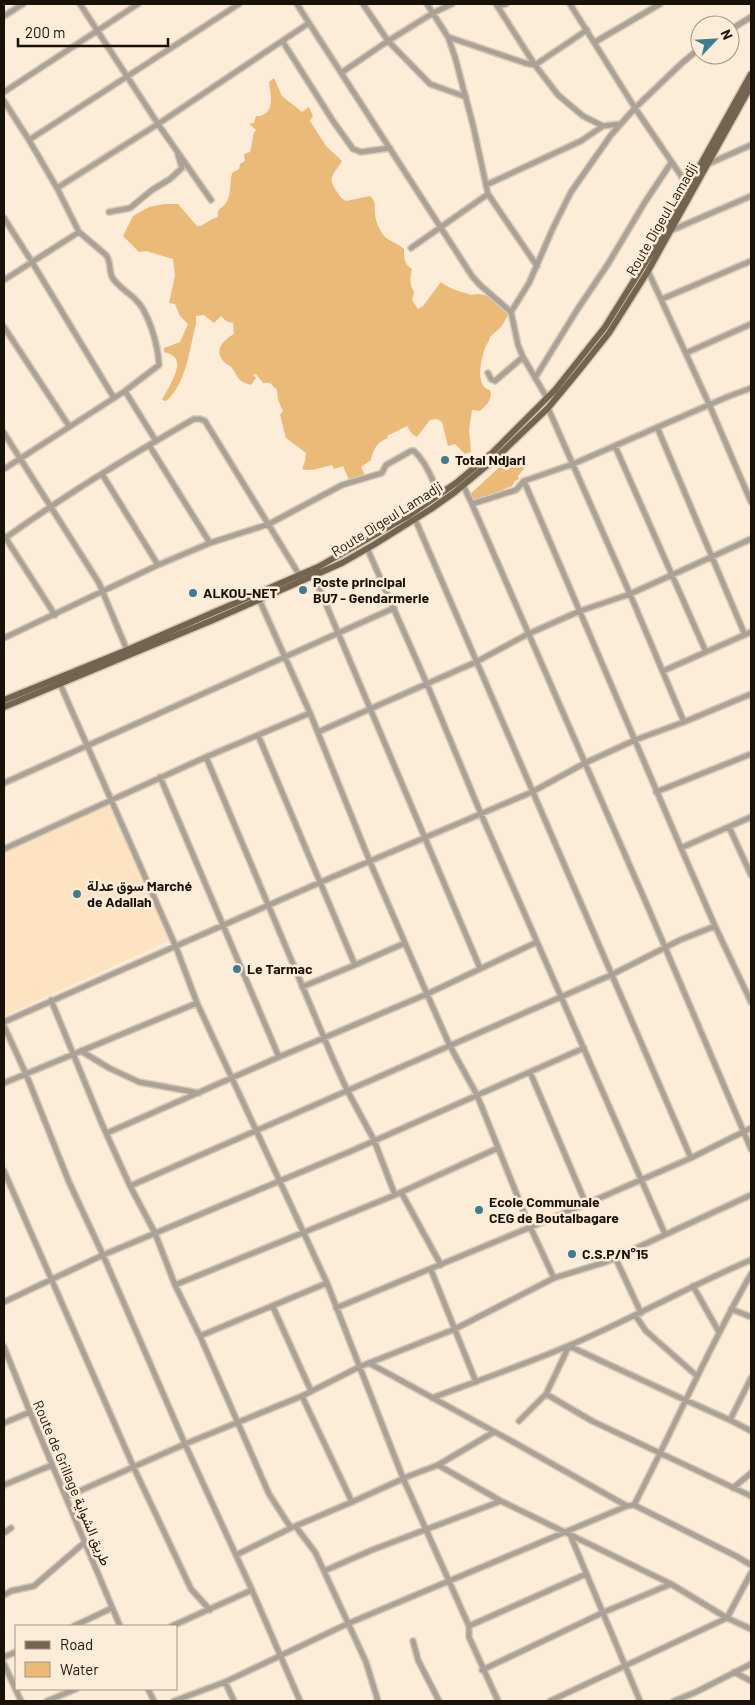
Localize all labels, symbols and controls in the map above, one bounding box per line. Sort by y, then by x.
scale bar [18,15,168,47]
north arrow [690,15,740,65]
text: 200 m [25,23,65,41]
text: N [718,26,737,42]
street label: Route Digeul Lamadji [622,159,701,278]
place label: Total Ndjari [455,451,526,468]
marker: Total Ndjari [439,454,451,466]
street label: Route Digeul Lamadji [328,477,446,560]
place label: Poste principal BU7 - Gendarmerie [313,573,429,606]
place label: ALKOU-NET [203,584,278,601]
marker: Poste principal BU7 - Gendarmerie [297,584,309,596]
marker: ALKOU-NET [187,587,199,599]
place label: سوق عدلة Marché de Adallah [87,877,192,910]
marker: سوق عدلة Marché de Adallah [71,888,83,900]
place label: Le Tarmac [247,960,313,977]
marker: Le Tarmac [231,963,243,975]
place label: Ecole Communale CEG de Boutalbagare [489,1193,619,1226]
marker: Ecole Communale CEG de Boutalbagare [473,1204,485,1216]
place label: C.S.P/N°15 [582,1245,649,1262]
marker: C.S.P/N°15 [566,1248,578,1260]
street label: Route de Grillage طريق الشواية [29,1398,115,1568]
legend [15,1625,178,1690]
text: Road [60,1635,93,1653]
text: Water [60,1660,99,1678]

